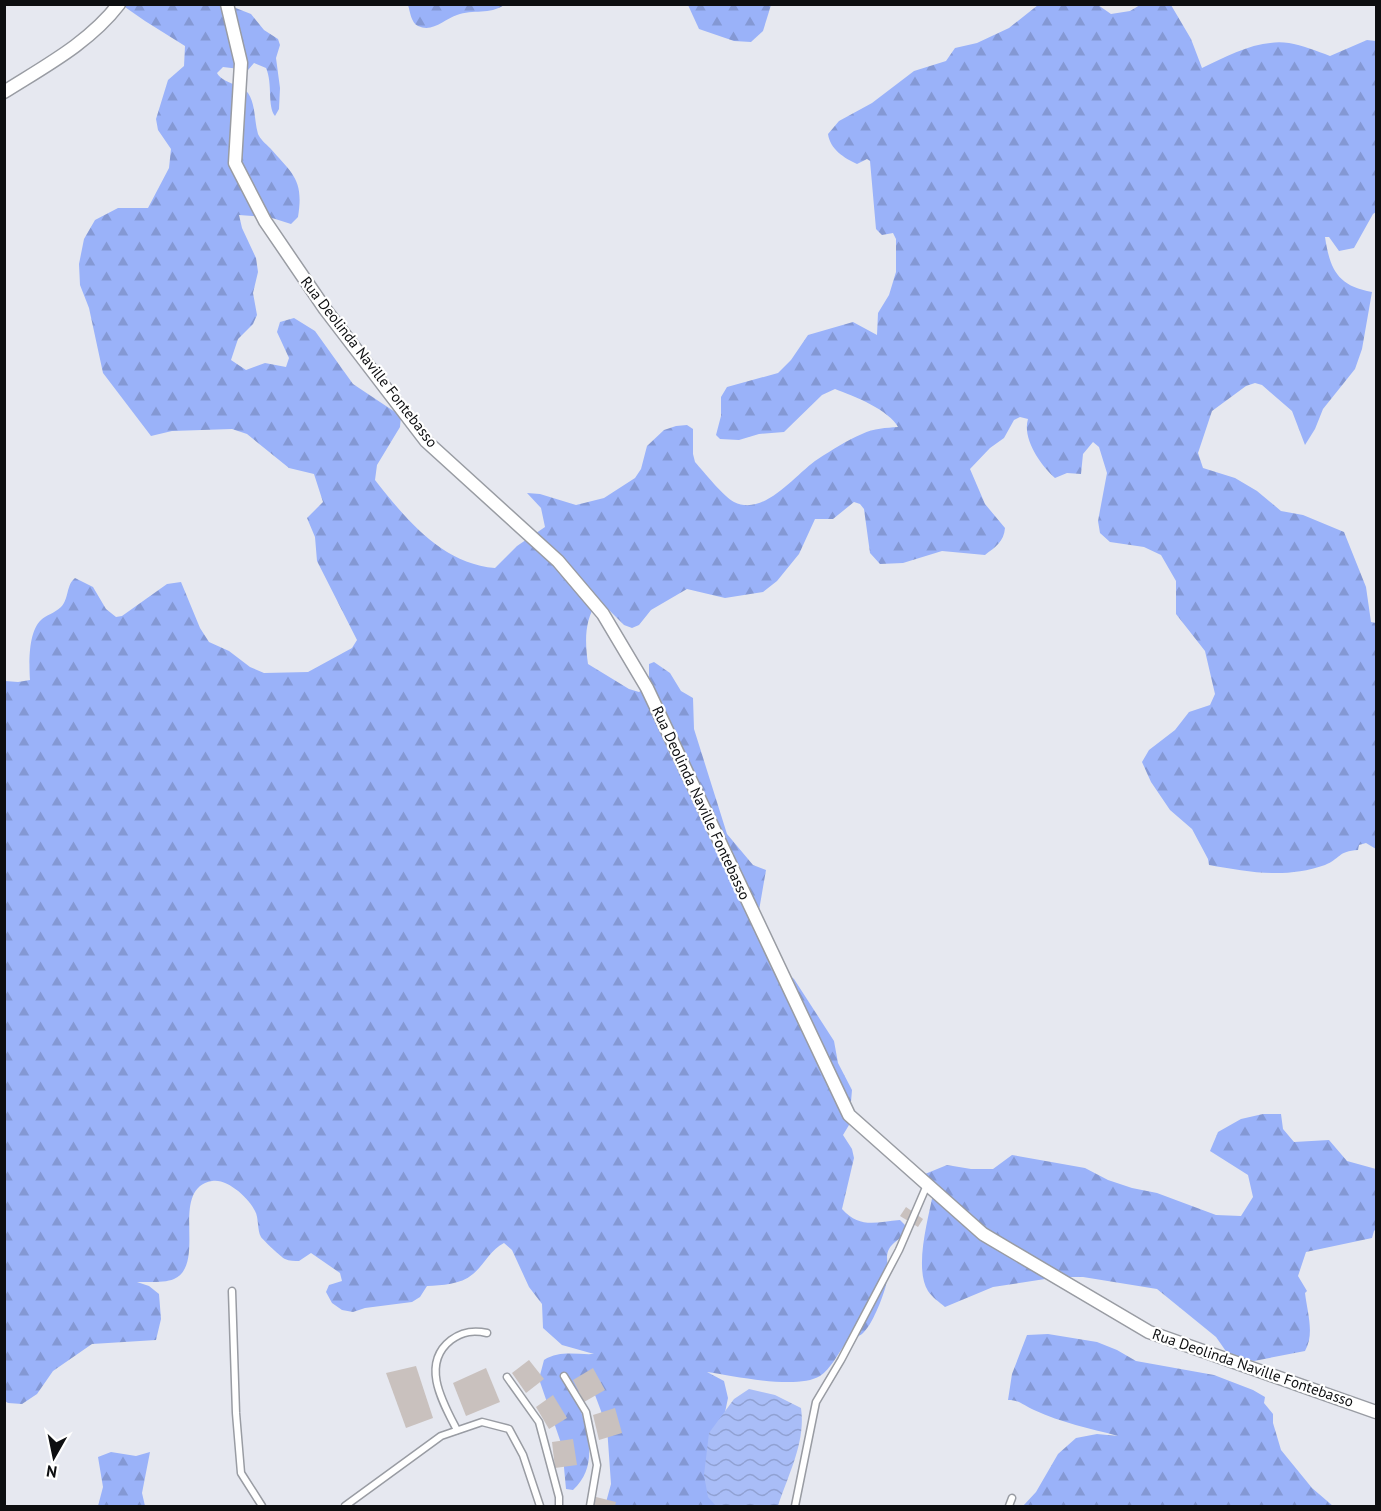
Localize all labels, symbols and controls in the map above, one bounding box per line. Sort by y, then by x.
street label: Rua Deolinda Naville Fontebasso [297,272,442,451]
street label: Rua Deolinda Naville Fontebasso [648,703,755,903]
street label: Rua Deolinda Naville Fontebasso [1150,1324,1356,1411]
north arrow [24,1427,84,1487]
text: N [45,1461,58,1483]

